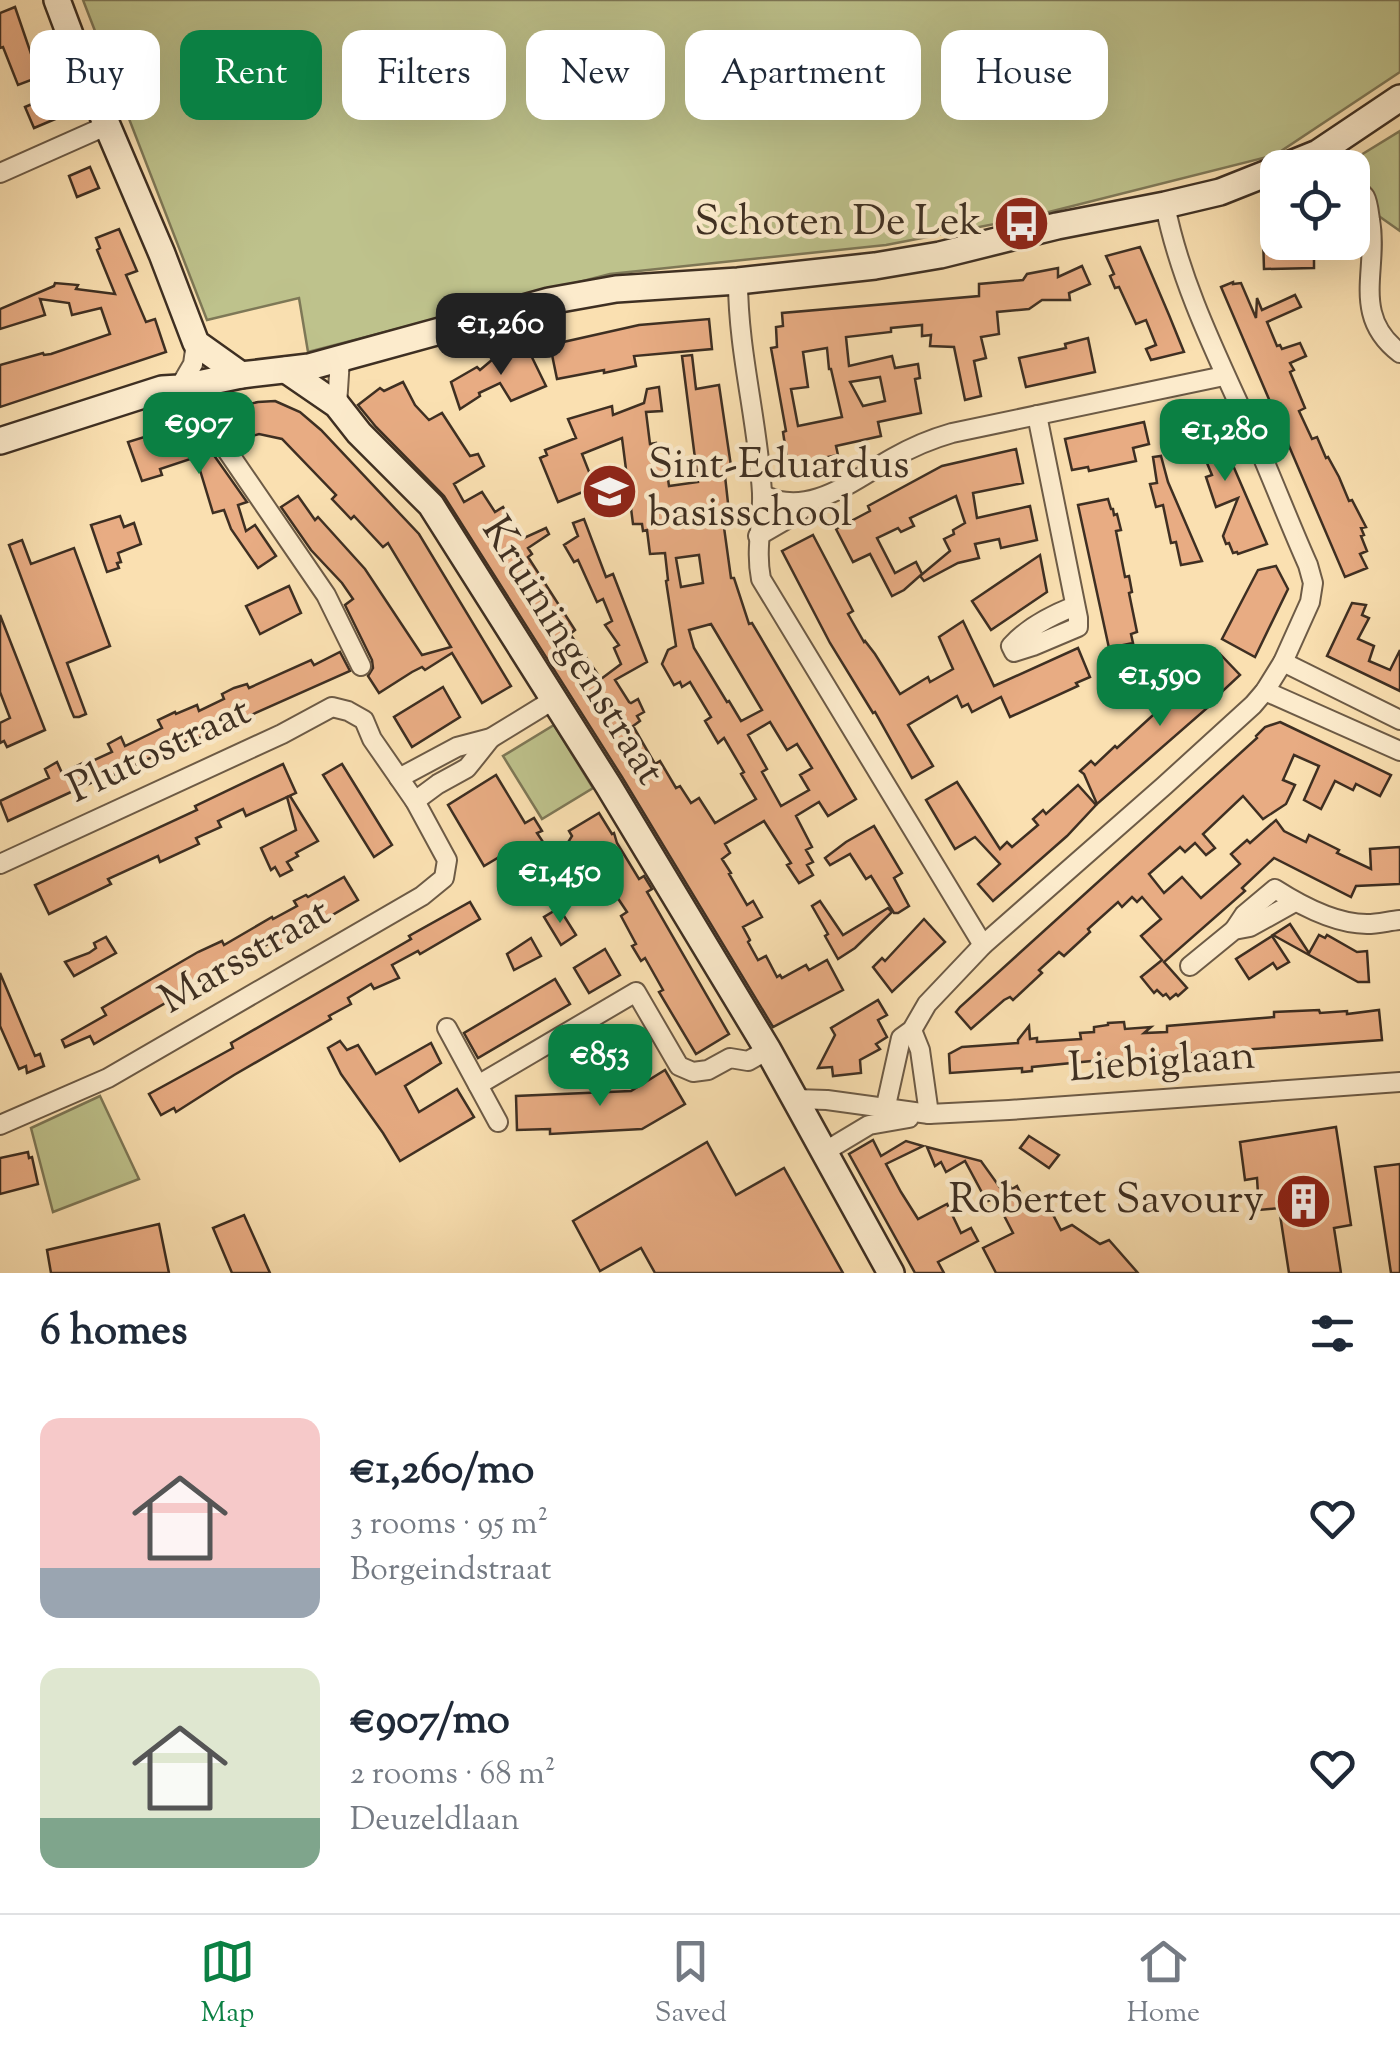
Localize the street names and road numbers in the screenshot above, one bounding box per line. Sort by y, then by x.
street label: Kruiningenstraat [464,506,678,798]
street label: Plutostraat [59,683,261,821]
street label: Marsstraat [149,885,343,1031]
street label: Liebiglaan [1067,1028,1257,1100]

